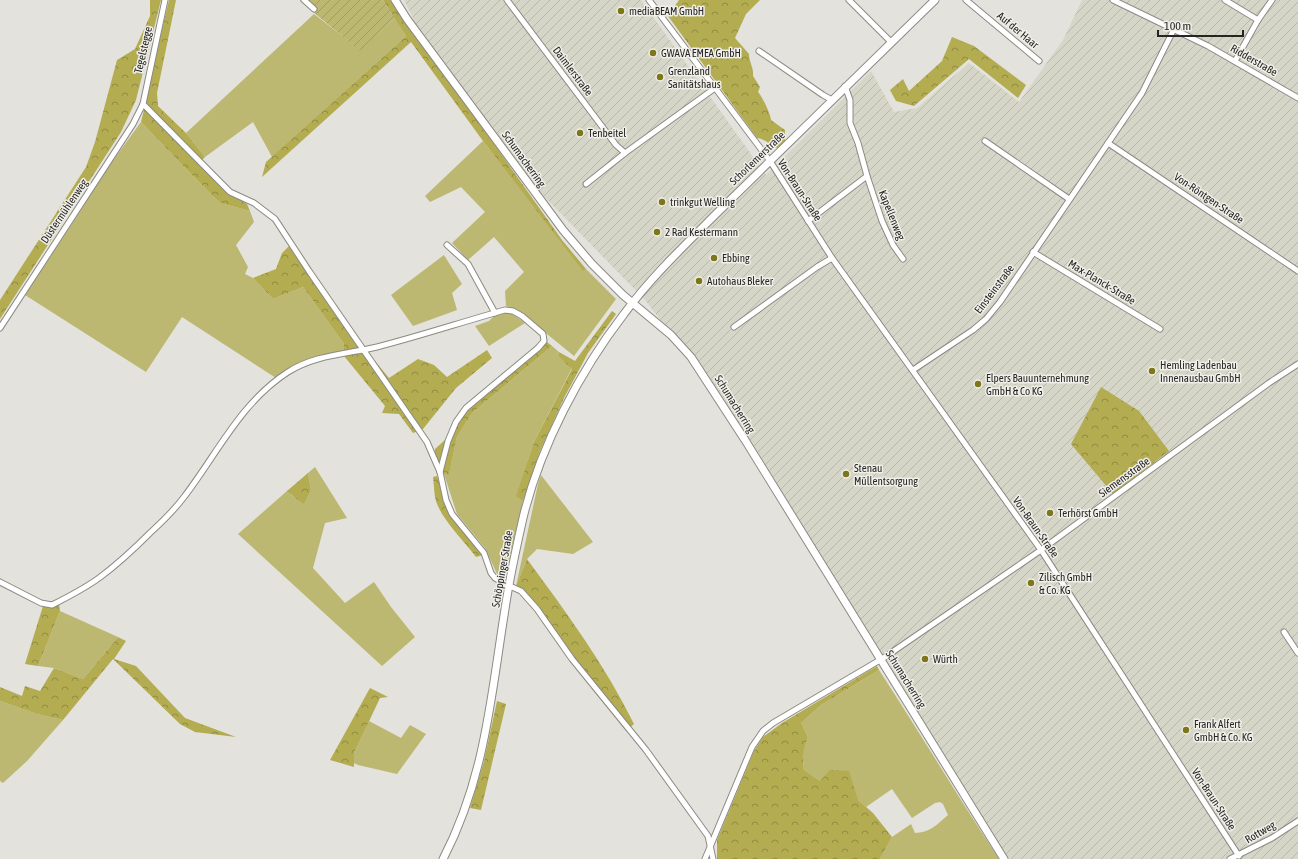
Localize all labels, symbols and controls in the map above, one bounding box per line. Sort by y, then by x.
place label: mediaBEAM GmbH [629,5,704,17]
marker: mediaBEAM GmbH [616,6,626,16]
street label: Auf der Haar [995,9,1042,51]
scale bar [1158,12,1243,38]
text: 100 m [1164,19,1191,33]
street label: Tegelstegge [132,25,154,75]
street label: Ridderstraße [1228,42,1280,78]
street label: Daimlerstraße [551,44,595,98]
place label: GWAVA EMEA GmbH [661,47,741,59]
marker: GWAVA EMEA GmbH [648,48,658,58]
place label: Grenzland Sanitätshaus [668,65,721,90]
marker: Grenzland Sanitätshaus [655,72,665,82]
place label: Tenbeitel [588,127,626,139]
marker: Tenbeitel [575,128,585,138]
street label: Schumacherring [500,129,548,189]
street label: Schorlemerstraße [727,129,787,187]
street label: Von-Braun-Straße [776,157,824,223]
street label: Von-Röntgen-Straße [1172,170,1246,226]
street label: Düstermühlenweg [38,177,90,245]
street label: Kapellenweg [877,188,908,242]
place label: trinkgut Welling [670,196,735,208]
marker: trinkgut Welling [657,197,667,207]
place label: 2 Rad Kestermann [665,226,738,238]
marker: 2 Rad Kestermann [652,227,662,237]
place label: Ebbing [722,252,750,264]
marker: Ebbing [709,253,719,263]
street label: Max-Planck-Straße [1066,257,1138,307]
street label: Einsteinstraße [972,262,1016,316]
place label: Autohaus Bleker [707,275,774,287]
marker: Autohaus Bleker [694,276,704,286]
place label: Hemling Ladenbau Innenausbau GmbH [1160,359,1241,384]
marker: Hemling Ladenbau Innenausbau GmbH [1147,366,1157,376]
place label: Elpers Bauunternehmung GmbH & Co KG [986,372,1089,397]
street label: Schumacherring [712,373,758,435]
marker: Elpers Bauunternehmung GmbH & Co KG [973,379,983,389]
street label: Siemensstraße [1096,455,1152,499]
place label: Stenau Müllentsorgung [854,462,918,487]
marker: Stenau Müllentsorgung [841,469,851,479]
street label: Von-Braun-Straße [1011,494,1061,560]
place label: Terhörst GmbH [1058,507,1118,519]
marker: Terhörst GmbH [1045,508,1055,518]
street label: Schöppinger Straße [489,530,515,608]
place label: Zilisch GmbH & Co. KG [1039,571,1092,596]
marker: Zilisch GmbH & Co. KG [1026,578,1036,588]
street label: Schumacherring [883,648,929,710]
place label: Würth [933,653,958,665]
marker: Würth [920,654,930,664]
place label: Frank Alfert GmbH & Co. KG [1194,718,1253,743]
marker: Frank Alfert GmbH & Co. KG [1181,725,1191,735]
street label: Von-Braun-Straße [1190,766,1238,832]
street label: Rottweg [1243,818,1278,845]

